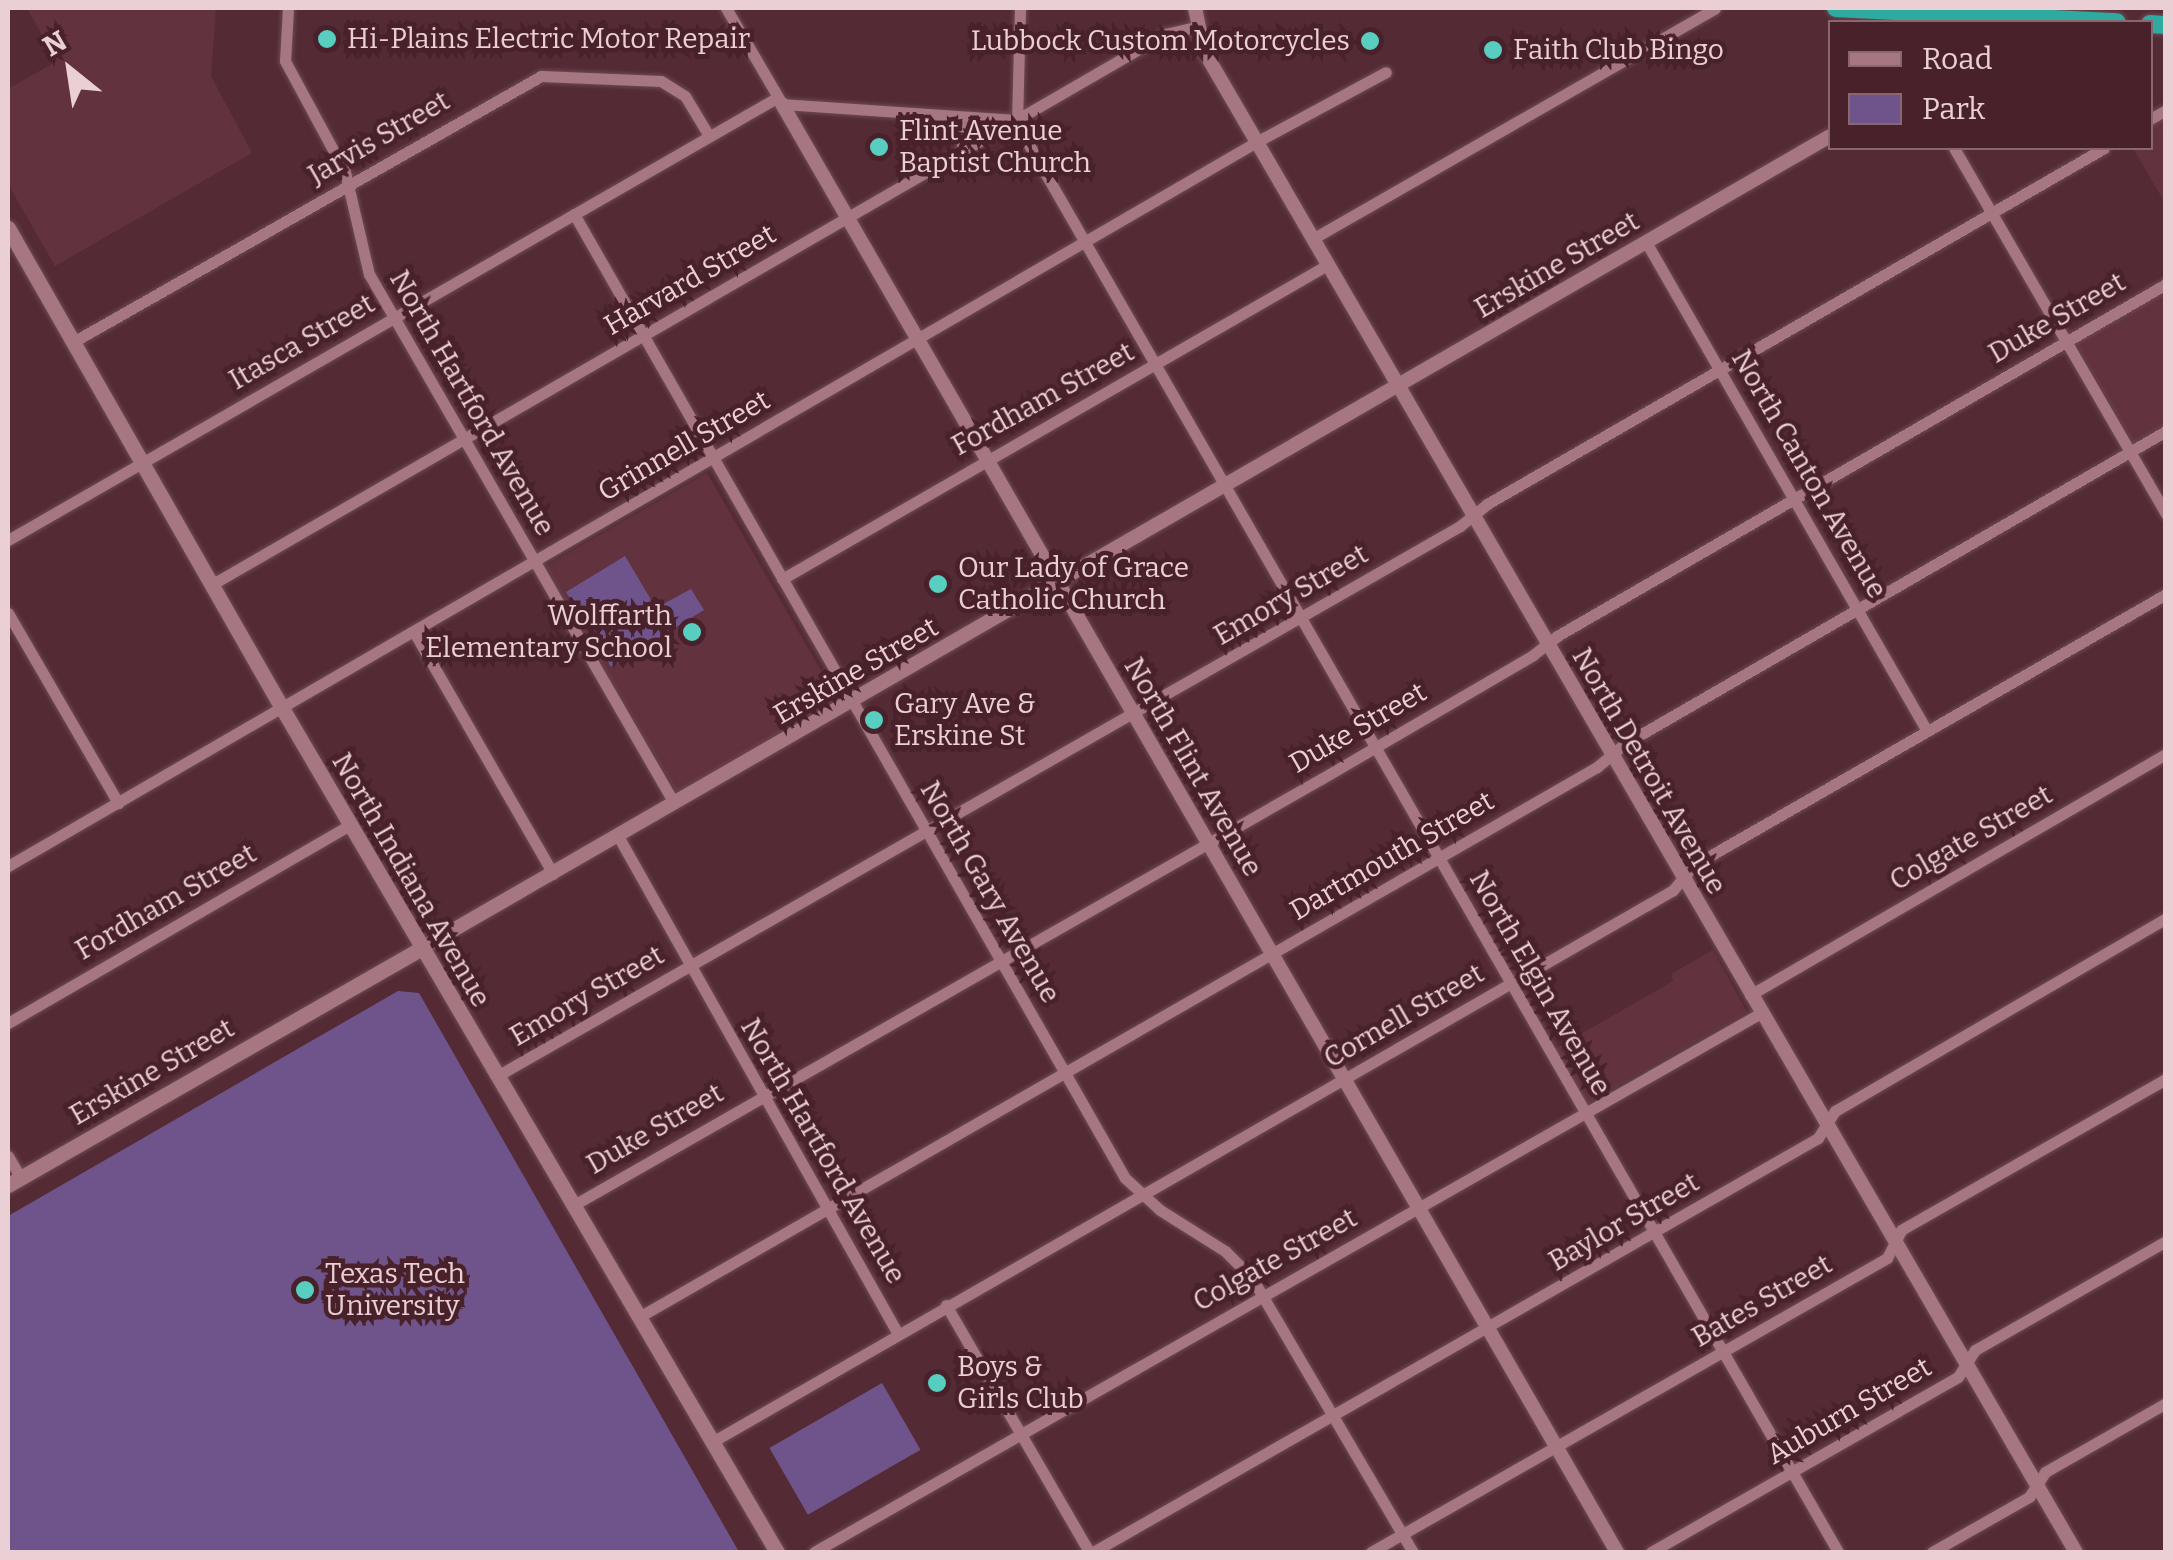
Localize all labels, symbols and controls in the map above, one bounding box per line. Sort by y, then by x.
north arrow [20,20,120,120]
legend [1828,20,2153,150]
place label: Hi-Plains Electric Motor Repair [347,22,750,56]
text: N [37,24,72,63]
place label: Lubbock Custom Motorcycles [971,24,1350,58]
marker: Hi-Plains Electric Motor Repair [316,28,338,50]
marker: Lubbock Custom Motorcycles [1359,30,1381,52]
place label: Faith Club Bingo [1513,33,1724,67]
marker: Faith Club Bingo [1482,39,1504,61]
text: Road [1922,41,1993,77]
street label: Jarvis Street [302,84,456,192]
text: Park [1922,91,1985,127]
place label: Flint Avenue Baptist Church [899,114,1091,180]
marker: Flint Avenue Baptist Church [868,136,890,158]
street label: Erskine Street [1469,204,1645,326]
street label: Harvard Street [598,217,782,343]
street label: North Hartford Avenue [382,264,562,542]
street label: Duke Street [1983,265,2131,371]
street label: Itasca Street [223,287,381,397]
street label: Fordham Street [946,335,1140,463]
street label: North Canton Avenue [1724,344,1894,604]
street label: Grinnell Street [592,383,776,509]
street label: Emory Street [1208,537,1374,653]
place label: Our Lady of Grace Catholic Church [958,551,1189,617]
marker: Our Lady of Grace Catholic Church [927,573,949,595]
place label: Wolffarth Elementary School [425,599,672,665]
street label: Erskine Street [768,610,944,732]
marker: Wolffarth Elementary School [681,621,703,643]
street label: North Detroit Avenue [1565,642,1733,900]
street label: North Flint Avenue [1117,652,1269,882]
street label: Duke Street [1284,675,1432,781]
place label: Gary Ave & Erskine St [894,687,1036,753]
marker: Gary Ave & Erskine St [863,709,885,731]
street label: North Indiana Avenue [325,747,497,1013]
street label: North Gary Avenue [913,775,1067,1009]
street label: Colgate Street [1884,778,2058,898]
street label: Dartmouth Street [1284,784,1500,928]
street label: Fordham Street [70,837,262,967]
street label: North Elgin Avenue [1462,865,1618,1101]
street label: Emory Street [504,938,670,1054]
street label: Cornell Street [1318,957,1490,1075]
street label: Erskine Street [64,1011,240,1133]
street label: North Hartford Avenue [733,1012,913,1290]
street label: Duke Street [581,1076,729,1182]
street label: Baylor Street [1543,1166,1705,1278]
street label: Colgate Street [1187,1201,1363,1319]
street label: Bates Street [1686,1247,1838,1355]
place label: Texas Tech University [325,1257,465,1323]
marker: Texas Tech University [294,1279,316,1301]
place label: Boys & Girls Club [957,1350,1084,1416]
street label: Auburn Street [1761,1350,1937,1472]
marker: Boys & Girls Club [926,1372,948,1394]

